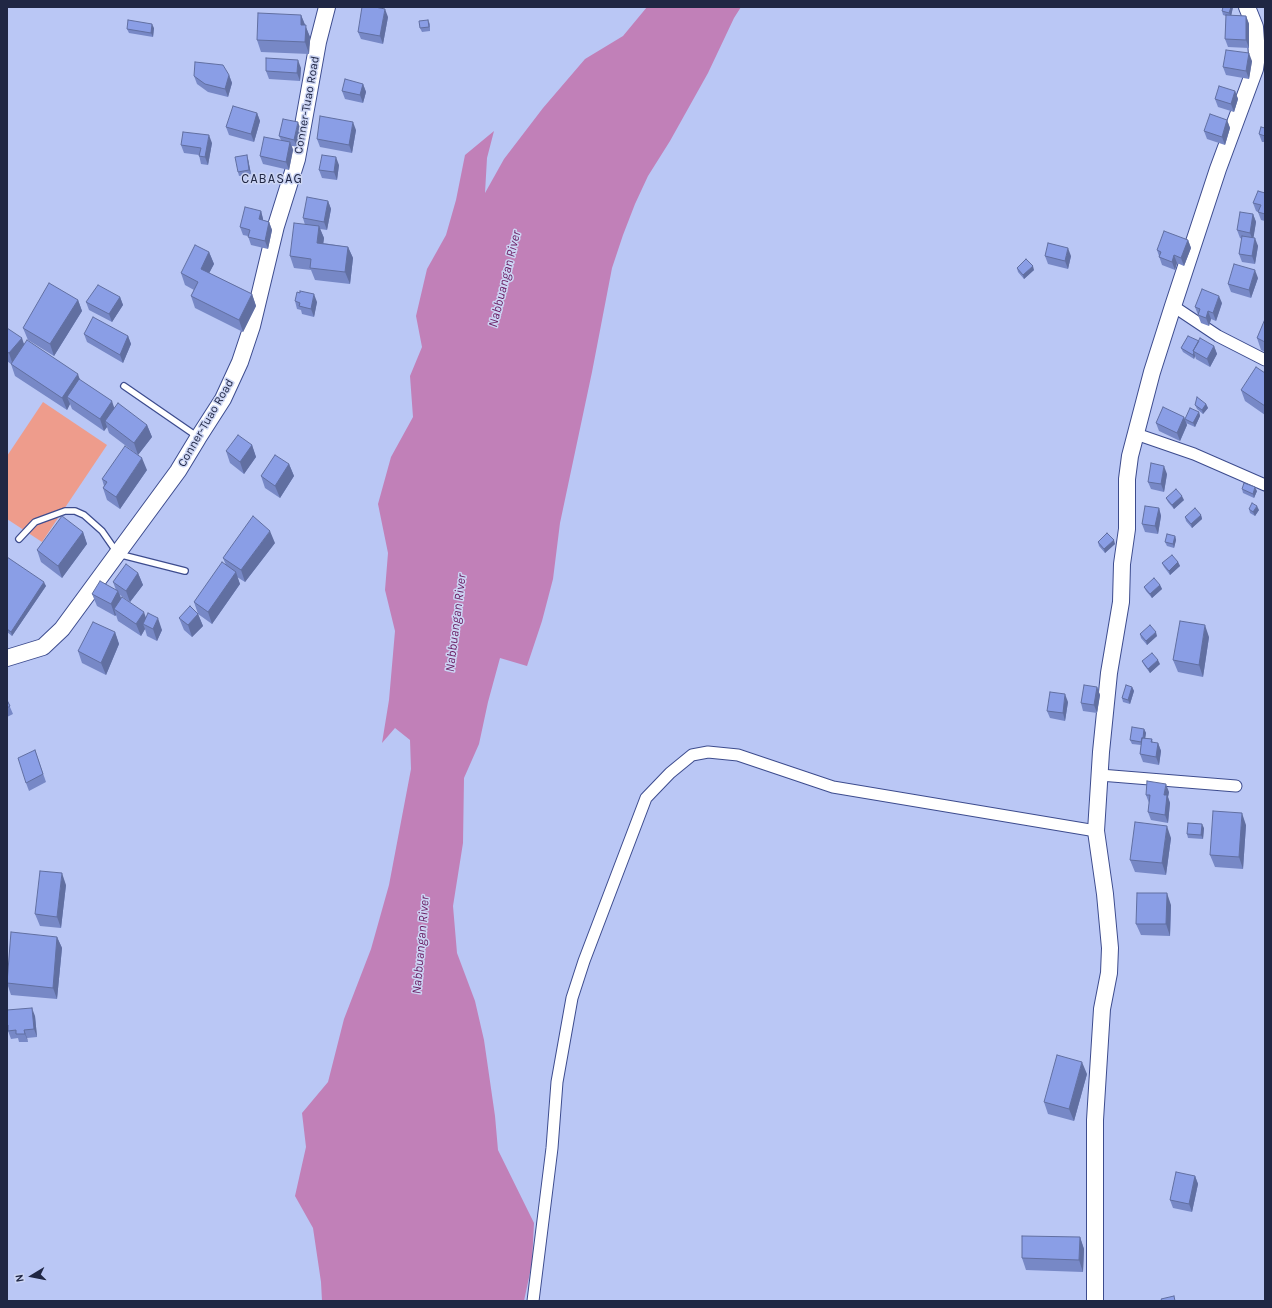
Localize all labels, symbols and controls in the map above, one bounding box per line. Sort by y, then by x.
street label: Conner-Tuao Road [291,55,323,155]
district label: CABASAG [241,171,303,187]
water label: Nabbuangan River [485,229,525,329]
street label: Conner-Tuao Road [175,376,237,470]
water label: Nabbuangan River [442,573,470,673]
water label: Nabbuangan River [409,895,433,995]
north arrow [12,1256,52,1296]
text: N [13,1273,27,1283]

